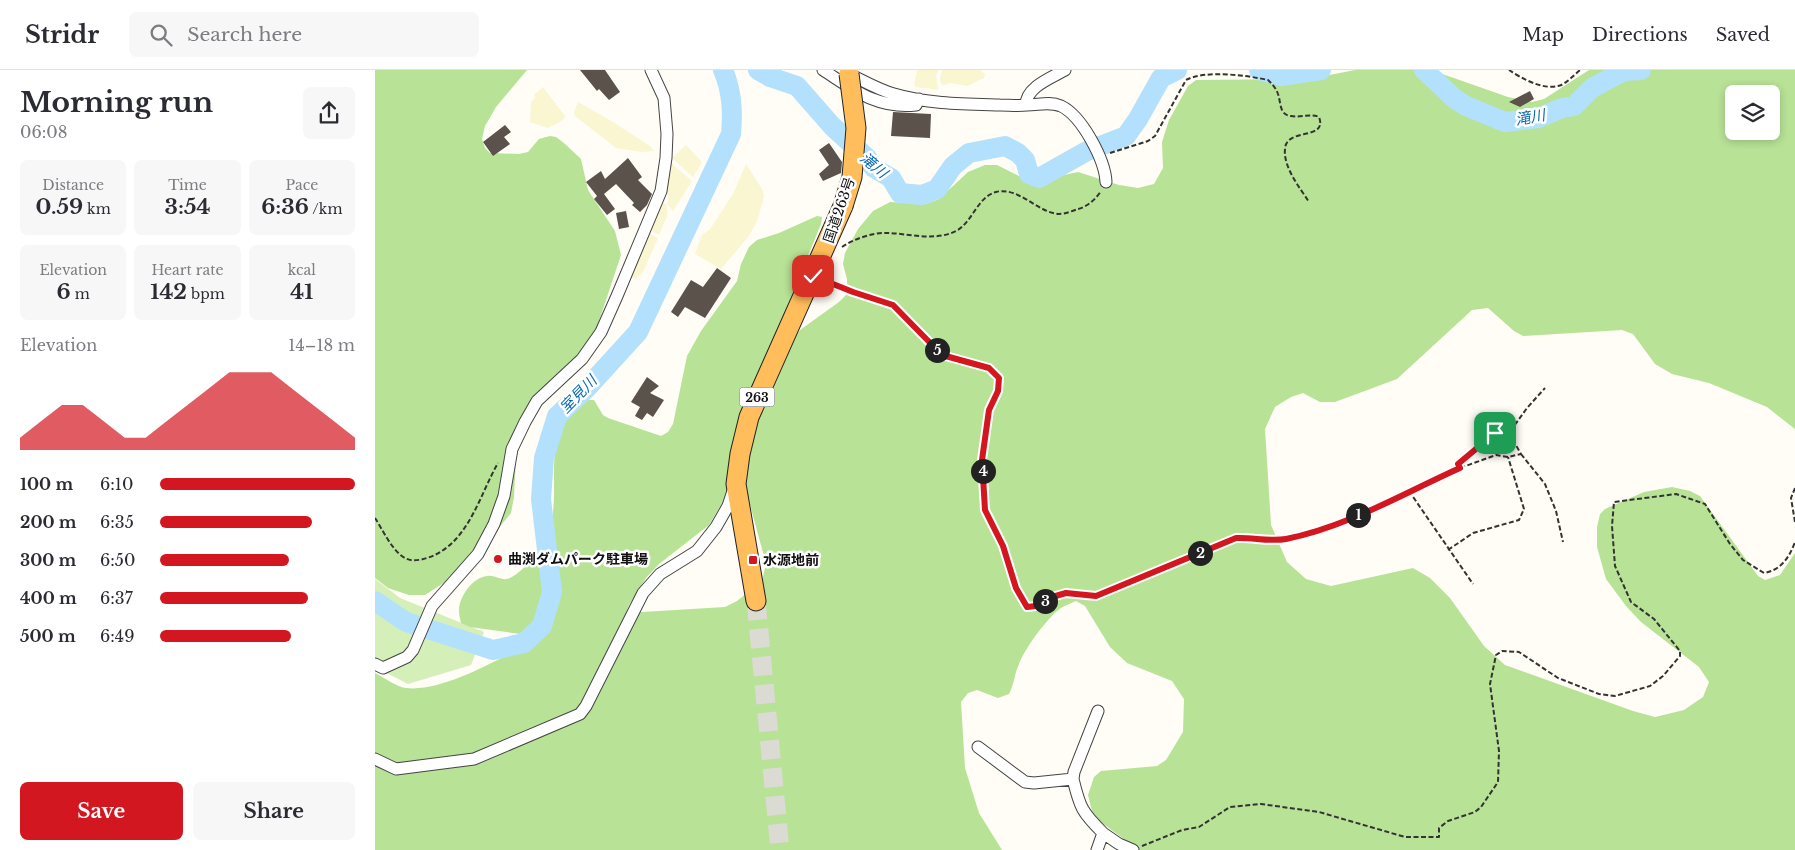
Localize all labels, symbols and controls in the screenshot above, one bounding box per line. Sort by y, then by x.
search box [129,12,479,57]
text: Stridr [25,20,99,49]
icon: search [147,21,175,49]
text: Search here [187,23,302,46]
text: Map [1522,24,1564,46]
text: Directions [1592,24,1688,46]
text: Saved [1716,24,1770,46]
text: Morning run [20,85,213,120]
map controls [1725,85,1780,140]
button: layers [1725,85,1780,140]
button: share [303,87,355,139]
water label: 滝川 [1514,105,1548,129]
text: 06:08 [20,122,67,142]
water label: 滝川 [856,148,893,183]
street label: 国道263号 [819,175,859,245]
text: Distance [42,176,104,194]
text: Time [168,176,207,194]
text: Pace [285,176,318,194]
text: 0.59 [36,194,83,220]
text: 3:54 [165,194,210,220]
text: 6:36 [261,194,309,220]
text: km [83,200,111,218]
text: /km [309,200,342,218]
pin [792,255,834,297]
text: Elevation [39,261,107,279]
text: Heart rate [151,261,224,279]
text: kcal [288,261,316,279]
icon: check [799,262,827,290]
text: 6 [57,279,71,305]
text: 142 [150,279,187,305]
text: 41 [290,279,313,305]
text: m [71,285,90,303]
text: bpm [187,285,225,303]
text: Elevation [20,335,97,355]
text: 14–18 m [288,335,355,355]
pin: 5 [925,338,949,362]
text: 5 [933,341,942,359]
water label: 室見川 [556,370,602,417]
road number: 263 [739,388,775,407]
pin [1474,412,1516,454]
icon: arrive [1481,419,1509,447]
pin: 4 [971,458,995,484]
text: 4 [979,462,988,480]
text: 100 m [20,474,73,494]
text: 6:10 [100,474,133,494]
pin: 1 [1345,502,1371,528]
text: 1 [1355,506,1362,524]
text: 200 m [20,512,77,532]
text: 6:35 [100,512,134,532]
pin: 2 [1187,540,1213,566]
text: 2 [1196,544,1205,562]
text: 300 m [20,550,76,570]
text: 6:50 [100,550,135,570]
place label: 曲渕ダムパーク駐車場 [508,550,648,568]
place label: 水源地前 [763,551,819,569]
marker: 曲渕ダムパーク駐車場 [492,553,504,565]
marker: 水源地前 [747,554,759,566]
text: 400 m [20,588,77,608]
text: 6:37 [100,588,133,608]
pin: 3 [1033,588,1057,614]
text: 3 [1041,592,1050,610]
text: 500 m [20,626,76,646]
text: 6:49 [100,626,135,646]
button: Save [20,782,183,840]
button: Share [193,782,355,840]

